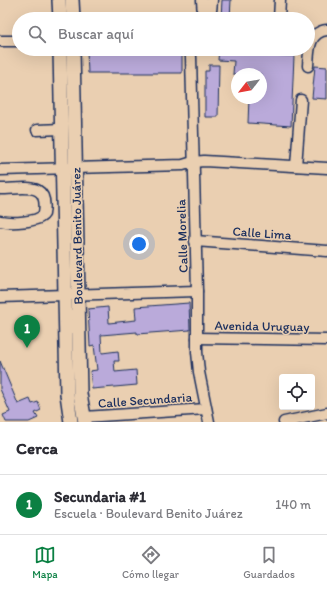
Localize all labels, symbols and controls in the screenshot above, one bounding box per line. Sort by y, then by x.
search box [12,12,315,56]
icon: search [26,23,48,45]
text: Buscar aquí [58,25,134,43]
north arrow [231,68,267,104]
street label: Boulevard Benito Juárez [68,167,86,305]
street label: Calle Morelia [173,199,191,273]
street label: Calle Lima [232,223,292,243]
your location [129,234,149,254]
pin: 1 [14,315,40,348]
street label: Avenida Uruguay [214,318,310,334]
map controls [279,374,315,410]
button: locate [279,374,315,410]
street label: Calle Secundaria [97,389,193,411]
text: Cerca [16,438,58,458]
text: Secundaria #1 [54,488,146,506]
text: 1 [26,497,32,512]
text: 140 m [275,497,311,512]
text: Escuela · Boulevard Benito Juárez [54,506,243,521]
tab: Mapa [32,544,58,581]
tab: Cómo llegar [122,544,179,581]
tab: Guardados [243,544,295,581]

